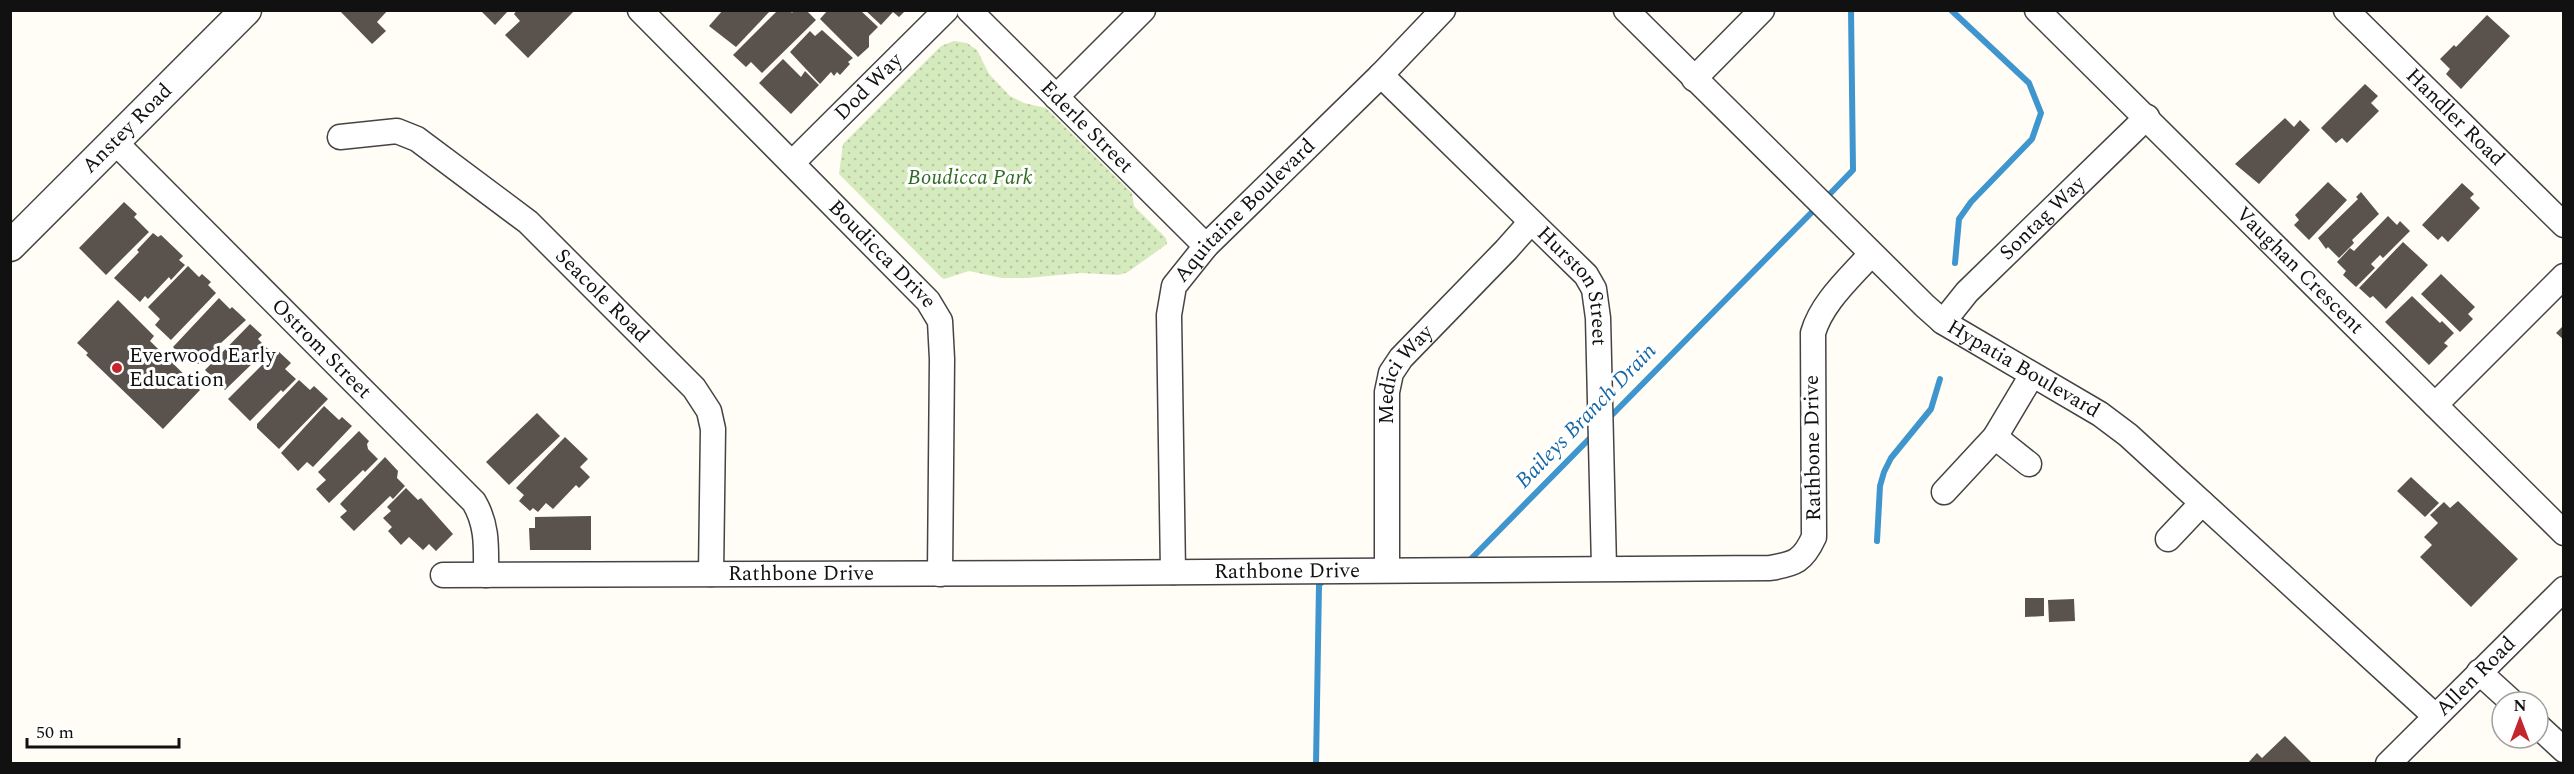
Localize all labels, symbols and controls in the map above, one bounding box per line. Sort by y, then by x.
street label: Dod Way [827,45,911,128]
street label: Handler Road [2398,61,2512,174]
street label: Ederle Street [1033,73,1141,181]
street label: Anstey Road [75,76,180,181]
street label: Aquitaine Boulevard [1166,131,1323,290]
park label: Boudicca Park [908,162,1033,194]
street label: Sontag Way [1992,168,2094,268]
street label: Boudicca Drive [820,193,945,314]
street label: Vaughan Crescent [2228,199,2371,342]
street label: Hurston Street [1529,219,1615,346]
street label: Seacole Road [547,241,657,351]
street label: Ostrom Street [263,291,379,407]
street label: Hypatia Boulevard [1941,312,2106,427]
street label: Medici Way [1371,317,1442,424]
water label: Baileys Branch Drain [1508,335,1665,496]
place label: Everwood Early Education [129,340,276,396]
marker: Everwood Early Education [110,361,124,375]
street label: Rathbone Drive [1796,375,1830,521]
street label: Rathbone Drive [1214,555,1360,588]
street label: Rathbone Drive [728,558,874,590]
street label: Allen Road [2428,629,2524,724]
north arrow [2490,690,2550,750]
text: N [2513,694,2527,718]
scale bar [27,711,178,749]
text: 50 m [36,719,74,746]

